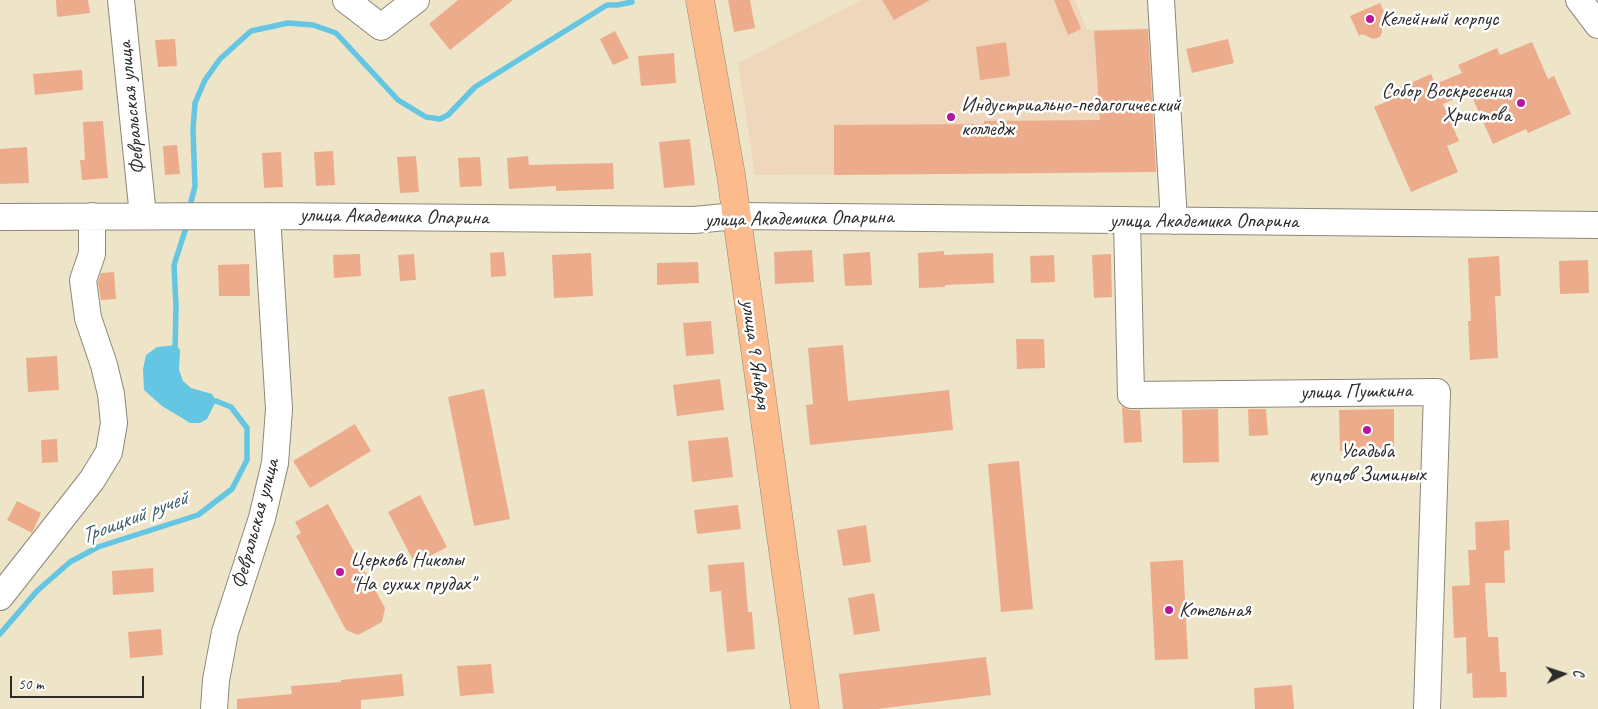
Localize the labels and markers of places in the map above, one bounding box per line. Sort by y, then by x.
place label: Келейный корпус [1380,6,1498,32]
marker: Келейный корпус [1364,13,1376,25]
place label: Собор Воскресения Христова [1382,78,1511,128]
place label: Индустриально-педагогический колледж [961,92,1180,142]
marker: Собор Воскресения Христова [1515,97,1527,109]
marker: Индустриально-педагогический колледж [945,111,957,123]
marker: Усадьба купцов Зиминых [1361,424,1373,436]
place label: Усадьба купцов Зиминых [1309,438,1425,488]
place label: Церковь Николы "На сухих прудах" [350,547,475,597]
marker: Церковь Николы "На сухих прудах" [334,566,346,578]
place label: Котельная [1179,597,1251,623]
marker: Котельная [1163,604,1175,616]

